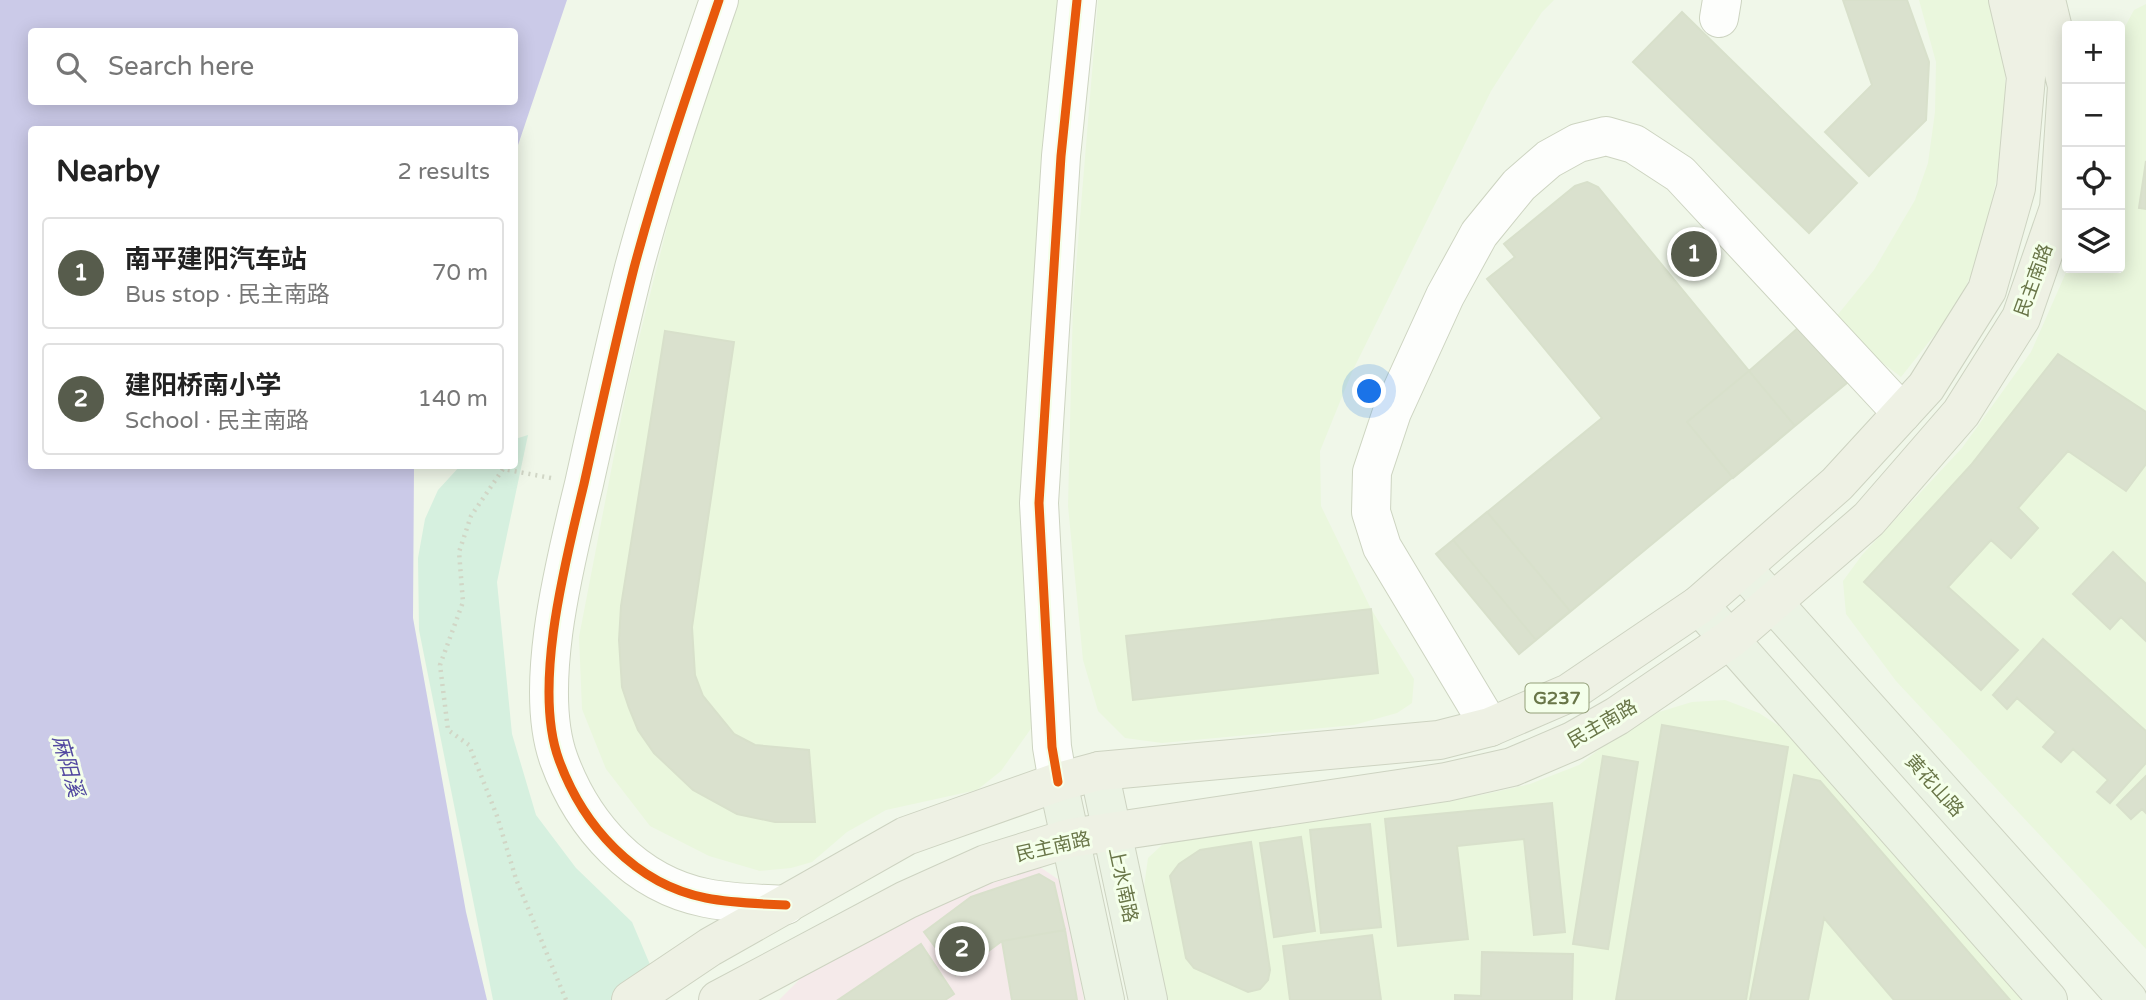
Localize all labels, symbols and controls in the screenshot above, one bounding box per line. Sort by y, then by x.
map controls [2062,21,2125,273]
button: + [2062,21,2125,84]
search box [28,28,518,105]
icon: search [52,48,90,86]
text: Search here [108,51,254,82]
button: − [2062,84,2125,147]
button: locate [2062,147,2125,210]
text: Nearby [56,153,160,190]
text: 2 results [397,158,490,186]
button: layers [2062,210,2125,273]
pin: 1 [1671,228,1717,280]
street label: 民主南路 [2011,241,2057,320]
text: 南平建阳汽车站 [125,244,307,275]
text: 1 [74,259,88,287]
text: 70 m [432,259,488,287]
text: Bus stop · 民主南路 [125,281,330,309]
text: 建阳桥南小学 [125,370,281,401]
your location [1352,374,1386,408]
text: 2 [74,385,88,413]
text: 140 m [418,385,488,413]
text: School · 民主南路 [125,407,309,435]
road number: G237 [1526,684,1588,712]
street label: 民主南路 [1564,695,1641,752]
water label: 麻阳溪 [47,732,89,802]
street label: 黄花山路 [1901,750,1968,821]
street label: 民主南路 [1014,828,1093,866]
street label: 上水南路 [1104,846,1142,925]
pin: 2 [939,923,985,975]

